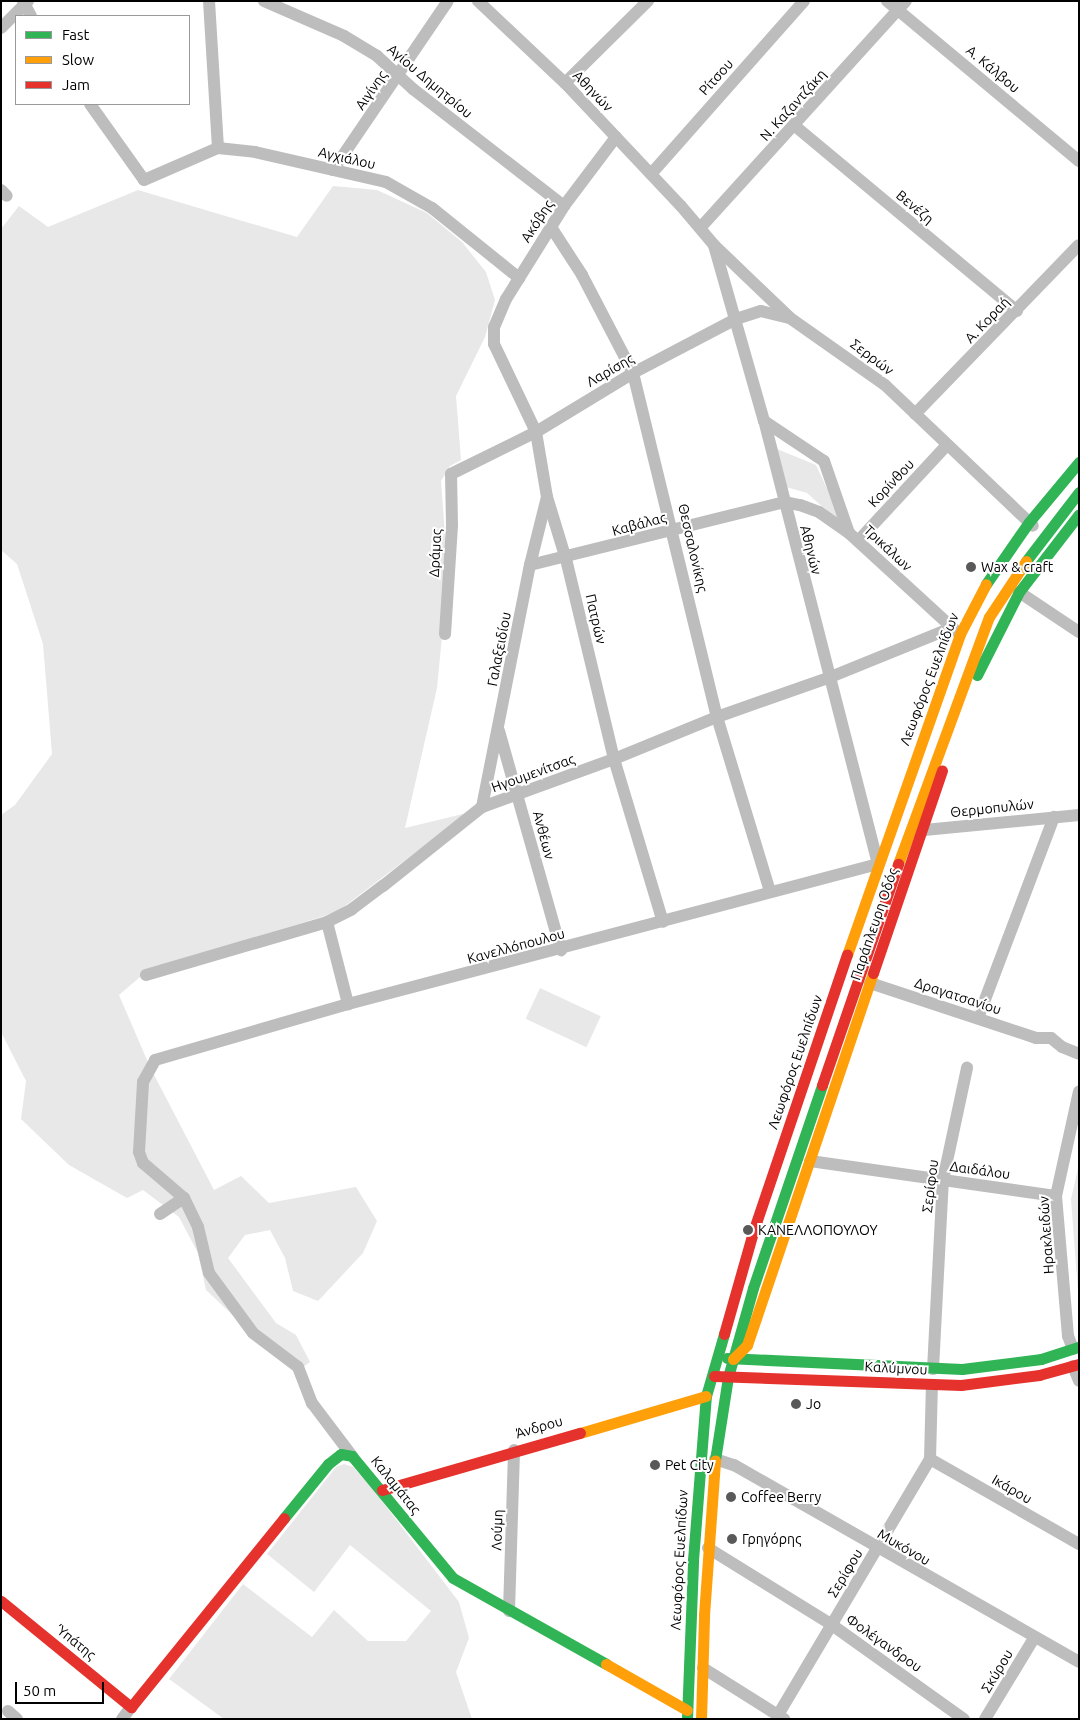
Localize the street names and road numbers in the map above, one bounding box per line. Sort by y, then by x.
street label: Αγίου Δημητρίου [384,41,476,121]
street label: A. Κάλβου [963,42,1023,96]
street label: Ρίτσου [695,55,737,99]
street label: Ν. Καζαντζάκη [756,66,830,144]
street label: Αιγίνης [351,67,391,113]
street label: Αθηνών [569,67,617,115]
street label: Αγχιάλου [317,143,377,173]
street label: Βενέζη [893,187,937,227]
street label: Ακόβης [517,197,557,245]
street label: Α. Κοραή [961,294,1013,346]
street label: Σερρών [847,335,897,379]
street label: Λαρίσης [583,350,637,390]
street label: Κορίνθου [864,455,918,511]
street label: Θεσσαλονίκης [675,502,711,594]
street label: Καβάλας [610,509,668,539]
street label: Τρικάλων [860,521,916,575]
street label: Αθηνών [797,524,825,576]
street label: Δράμας [425,528,445,578]
street label: Πατρών [582,592,610,646]
street label: Γαλαξειδίου [484,610,514,688]
street label: Λεωφόρος Ευελπίδων [896,610,962,748]
street label: Ηγουμενίτσας [489,750,577,796]
street label: Θερμοπυλών [949,795,1035,821]
street label: Ανθέων [529,809,559,861]
street label: Παράπλευρη Οδός [847,866,901,982]
street label: Κανελλόπουλου [465,925,567,967]
street label: Δραγατσανίου [912,974,1004,1018]
street label: Λεωφόρος Ευελπίδων [764,993,826,1131]
street label: Δαιδάλου [949,1157,1011,1183]
street label: Σερίφου [918,1158,942,1214]
street label: Ηρακλειδών [1035,1195,1057,1275]
street label: Καλύμνου [864,1358,928,1378]
street label: Άνδρου [513,1412,565,1442]
street label: Καλαμάτας [368,1453,424,1517]
street label: Ικάρου [989,1471,1035,1507]
street label: Λεωφόρος Ευελπίδων [667,1489,691,1631]
street label: Λούμη [488,1509,506,1551]
street label: Μυκόνου [875,1525,933,1569]
street label: Σερίφου [824,1546,866,1600]
street label: Φολέγανδρου [843,1611,925,1675]
street label: Ύπάτης [53,1621,99,1663]
street label: Σκύρου [978,1646,1016,1696]

